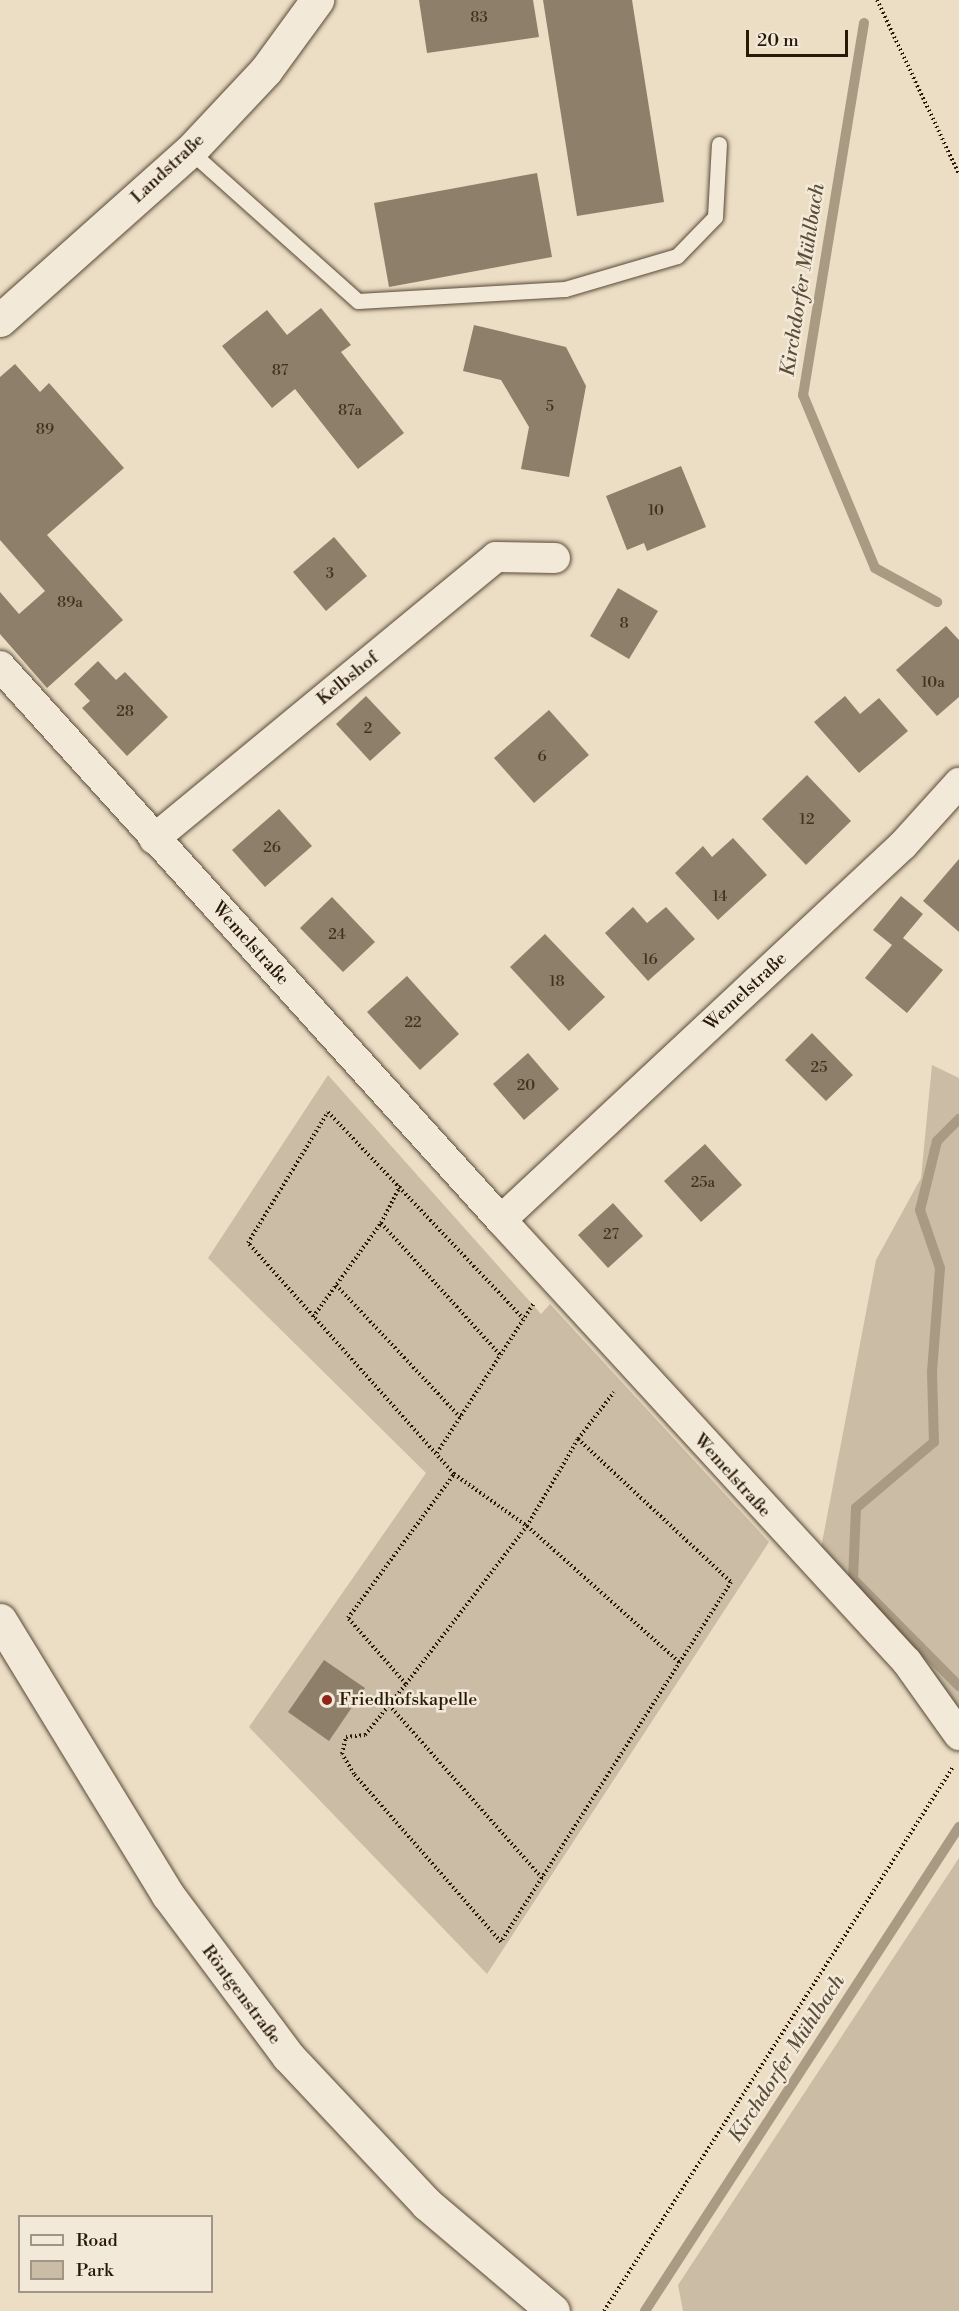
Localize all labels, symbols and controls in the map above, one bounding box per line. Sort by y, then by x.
house number: 83 [470,9,488,27]
scale bar [749,18,851,56]
text: 20 m [757,29,799,52]
street label: Landstraße [127,130,209,208]
water label: Kirchdorfer Mühlbach [776,182,830,378]
house number: 87 [272,362,288,380]
house number: 5 [546,398,554,416]
house number: 87a [338,402,362,420]
house number: 89 [36,421,54,439]
house number: 10 [648,502,664,520]
house number: 3 [326,565,334,583]
house number: 89a [57,594,83,612]
house number: 8 [619,615,629,633]
street label: Kelbshof [313,648,383,710]
house number: 10a [921,674,945,692]
house number: 28 [116,703,134,721]
house number: 2 [364,720,372,738]
house number: 6 [537,748,547,766]
house number: 12 [799,811,815,829]
house number: 26 [263,839,281,857]
house number: 14 [713,888,727,906]
street label: Wemelstraße [207,898,293,990]
house number: 24 [328,926,346,944]
street label: Wemelstraße [700,948,792,1036]
house number: 16 [642,951,658,969]
house number: 18 [549,973,565,991]
house number: 22 [404,1014,422,1032]
house number: 25 [811,1059,827,1077]
house number: 20 [517,1077,535,1095]
house number: 25a [691,1174,715,1192]
house number: 27 [603,1226,619,1244]
street label: Wemelstraße [689,1430,775,1522]
place label: Friedhofskapelle [339,1689,477,1711]
marker: Friedhofskapelle [320,1693,334,1707]
street label: Röntgenstraße [197,1941,285,2049]
water label: Kirchdorfer Mühlbach [724,1971,850,2147]
legend [18,2215,213,2293]
text: Road [76,2229,118,2252]
text: Park [76,2259,113,2282]

